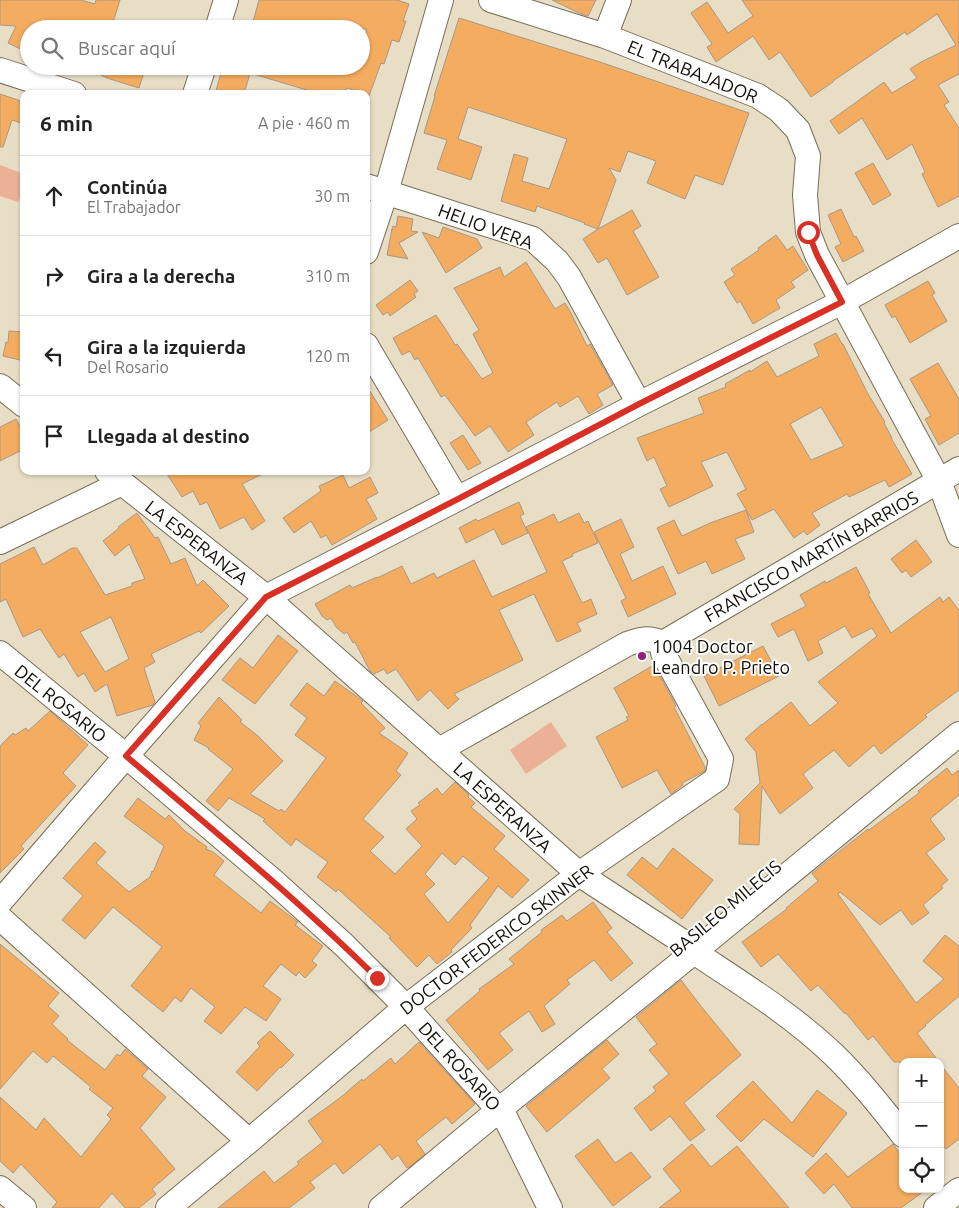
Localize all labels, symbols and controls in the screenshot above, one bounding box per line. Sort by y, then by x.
search box [20,20,370,75]
icon: search [38,34,66,62]
street label: EL TRABAJADOR [625,36,761,106]
text: Buscar aquí [78,37,176,59]
text: 6 min [40,111,93,135]
text: A pie · 460 m [258,114,350,132]
text: Continúa [87,176,168,198]
icon: ahead [40,182,68,210]
text: 30 m [314,187,350,205]
text: El Trabajador [87,198,181,216]
street label: HELIO VERA [436,200,536,253]
route start [797,221,820,244]
icon: right [40,262,68,290]
text: Gira a la derecha [87,265,235,287]
text: 310 m [305,267,350,285]
text: Gira a la izquierda [87,336,246,358]
icon: left [40,342,68,370]
text: 120 m [305,347,350,365]
text: Del Rosario [87,358,169,376]
icon: arrive [40,422,68,450]
text: Llegada al destino [87,425,250,447]
street label: FRANCISCO MARTÍN BARRIOS [700,486,921,626]
street label: LA ESPERANZA [142,496,252,588]
place label: 1004 Doctor Leandro P. Prieto [652,636,790,677]
marker: 1004 Doctor Leandro P. Prieto [636,650,648,662]
street label: DEL ROSARIO [11,660,111,746]
street label: LA ESPERANZA [450,758,556,856]
street label: BASILEO MILECIS [665,856,785,960]
street label: DOCTOR FEDERICO SKINNER [396,860,596,1018]
route end [366,967,389,990]
street label: DEL ROSARIO [415,1018,505,1114]
map controls [899,1058,944,1193]
button: + [899,1058,944,1103]
button: − [899,1103,944,1148]
button: locate [899,1148,944,1193]

